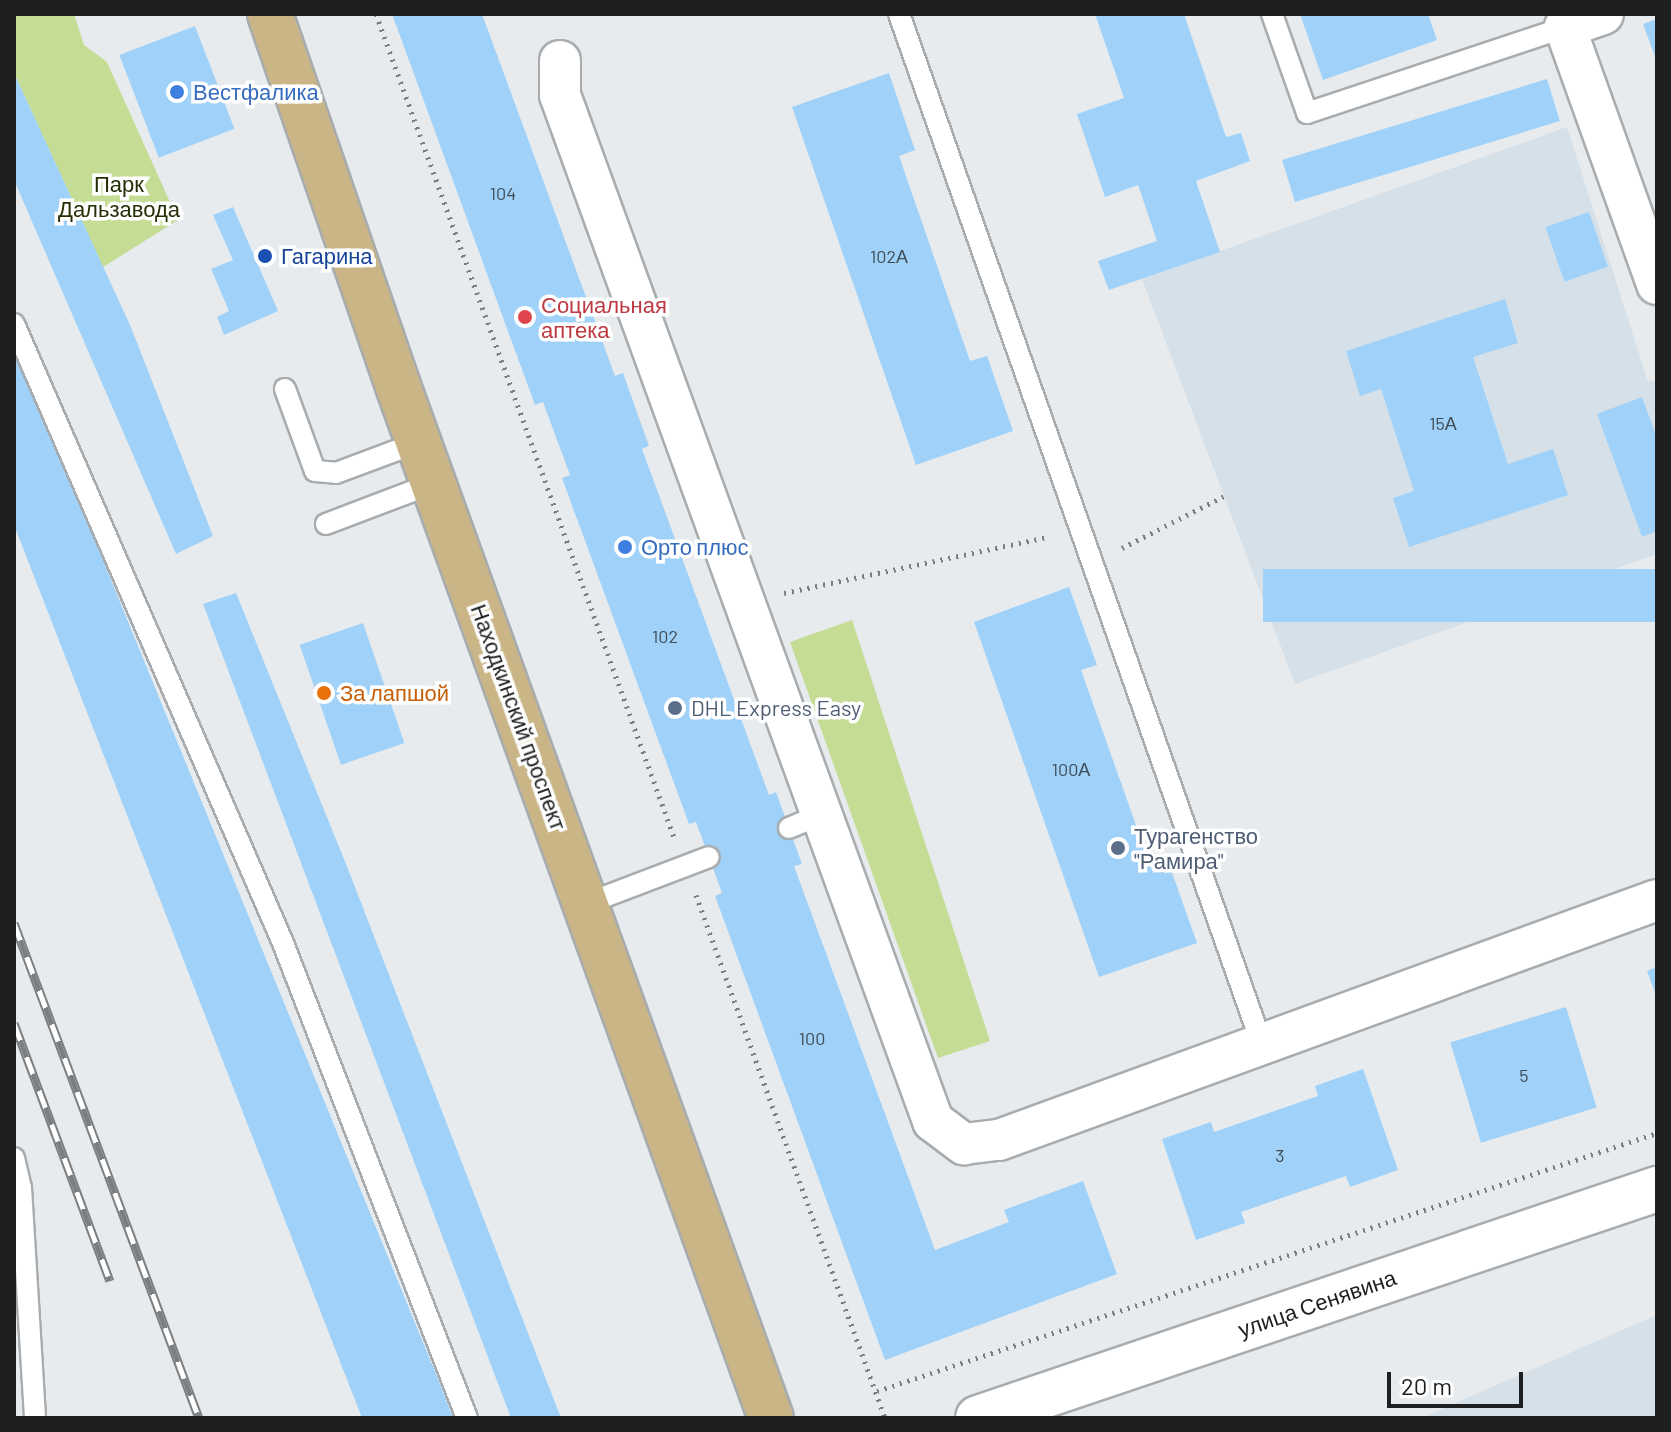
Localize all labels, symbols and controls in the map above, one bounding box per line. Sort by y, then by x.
place label: Вестфалика [193,79,319,105]
marker: Вестфалика [168,83,186,101]
park label: Парк Дальзавода [58,170,180,222]
house number: 104 [490,182,516,204]
place label: Гагарина [281,243,373,269]
house number: 102А [870,245,908,267]
marker: Гагарина [256,247,274,265]
place label: Социальная аптека [541,291,667,342]
marker: Социальная аптека [516,308,534,326]
house number: 15А [1429,412,1457,434]
place label: Орто плюс [641,534,749,560]
marker: Орто плюс [616,538,634,556]
street label: Находкинский проспект [466,600,572,834]
house number: 102 [652,625,678,647]
place label: За лапшой [340,680,449,706]
marker: За лапшой [315,684,333,702]
place label: DHL Express Easy [691,695,861,721]
marker: DHL Express Easy [666,699,684,717]
house number: 100А [1052,758,1090,780]
place label: Турагенство "Рамира" [1134,822,1258,874]
marker: Турагенство "Рамира" [1109,839,1127,857]
house number: 100 [799,1027,825,1049]
house number: 5 [1519,1064,1529,1086]
house number: 3 [1275,1144,1285,1166]
street label: улица Сенявина [1234,1264,1400,1342]
scale bar [1391,1356,1527,1406]
text: 20 m [1401,1371,1452,1400]

